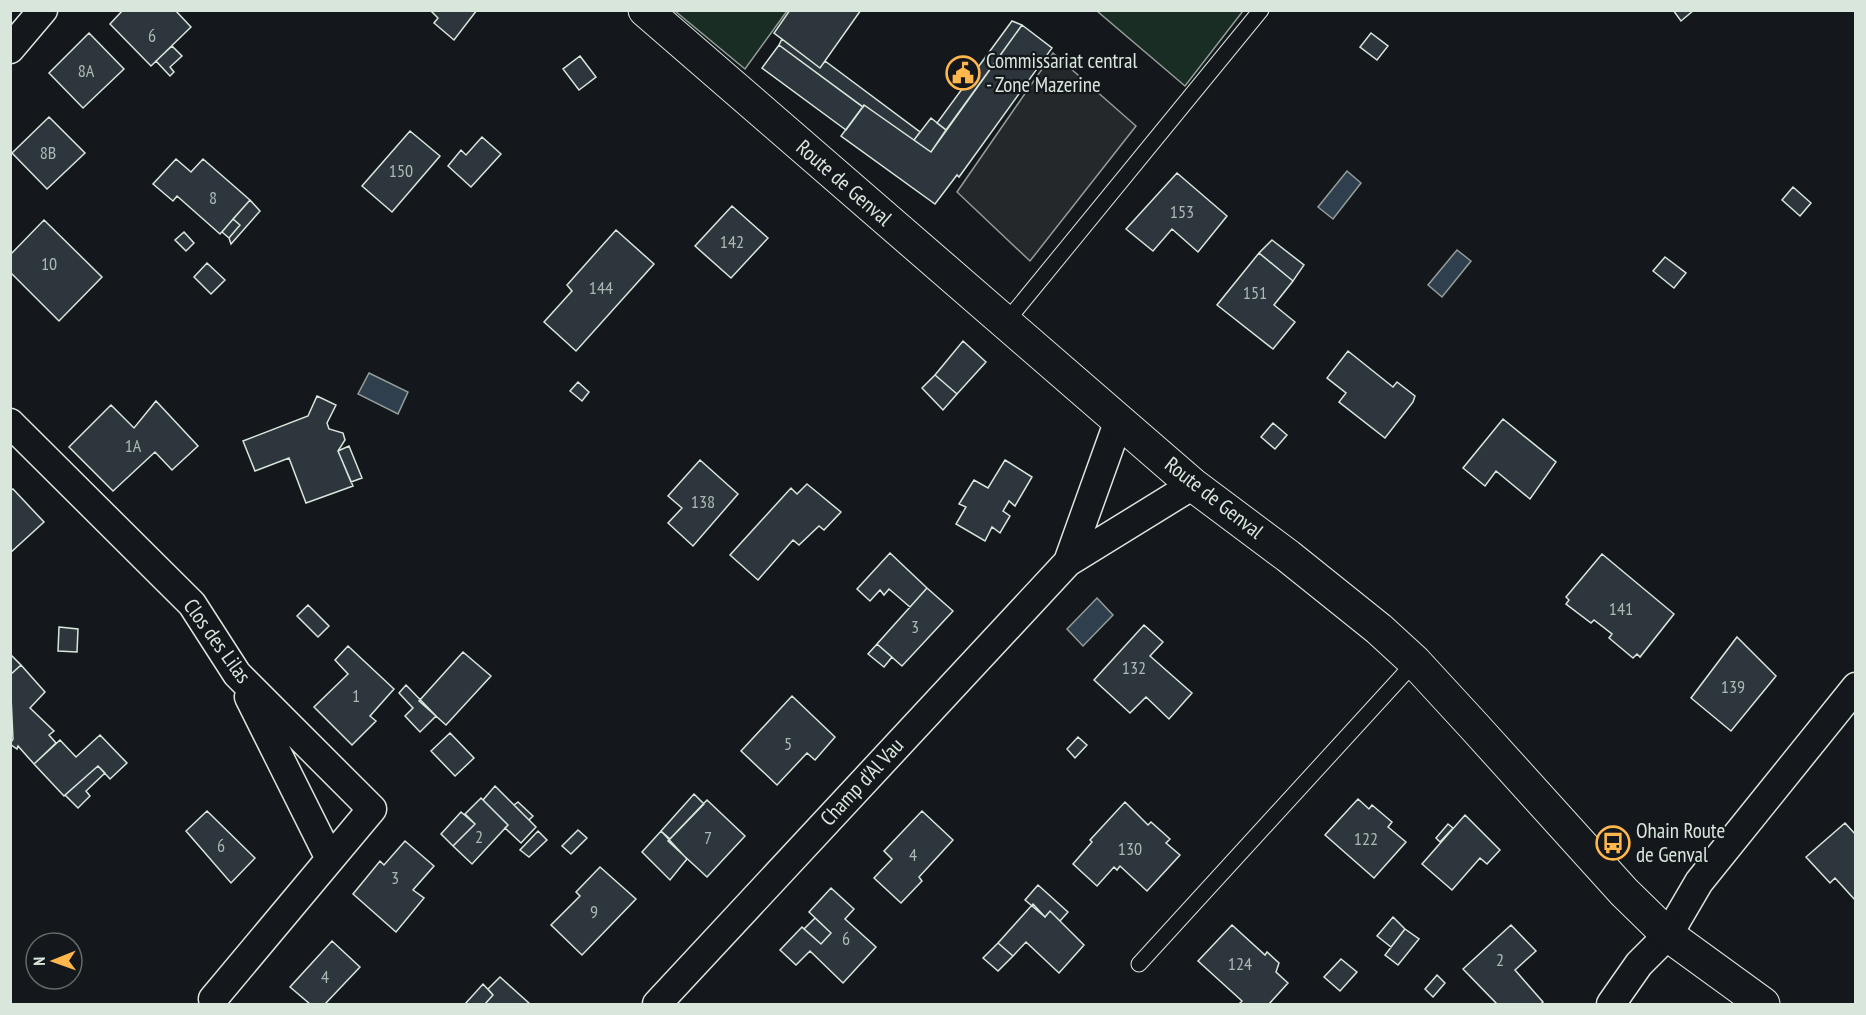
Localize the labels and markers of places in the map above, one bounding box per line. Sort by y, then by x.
place label: Commissariat central - Zone Mazerine [986,47,1137,98]
public building icon: Commissariat central - Zone Mazerine [945,55,981,91]
place label: Ohain Route de Genval [1636,817,1725,868]
bus stop icon: Ohain Route de Genval [1595,825,1631,861]

